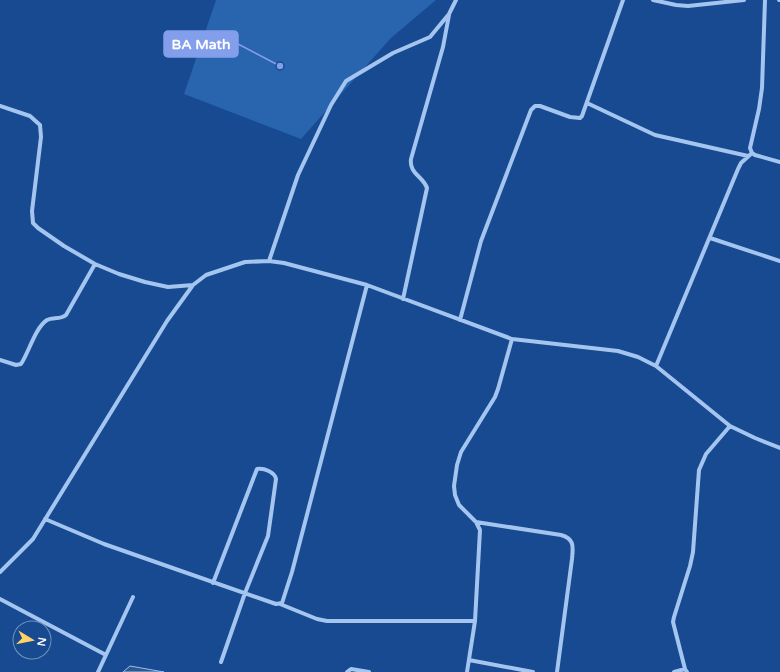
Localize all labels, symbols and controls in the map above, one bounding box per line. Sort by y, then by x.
callout: BA Math [164,31,238,57]
text: BA Math [172,36,230,53]
north arrow [12,620,52,660]
text: N [34,636,49,647]

